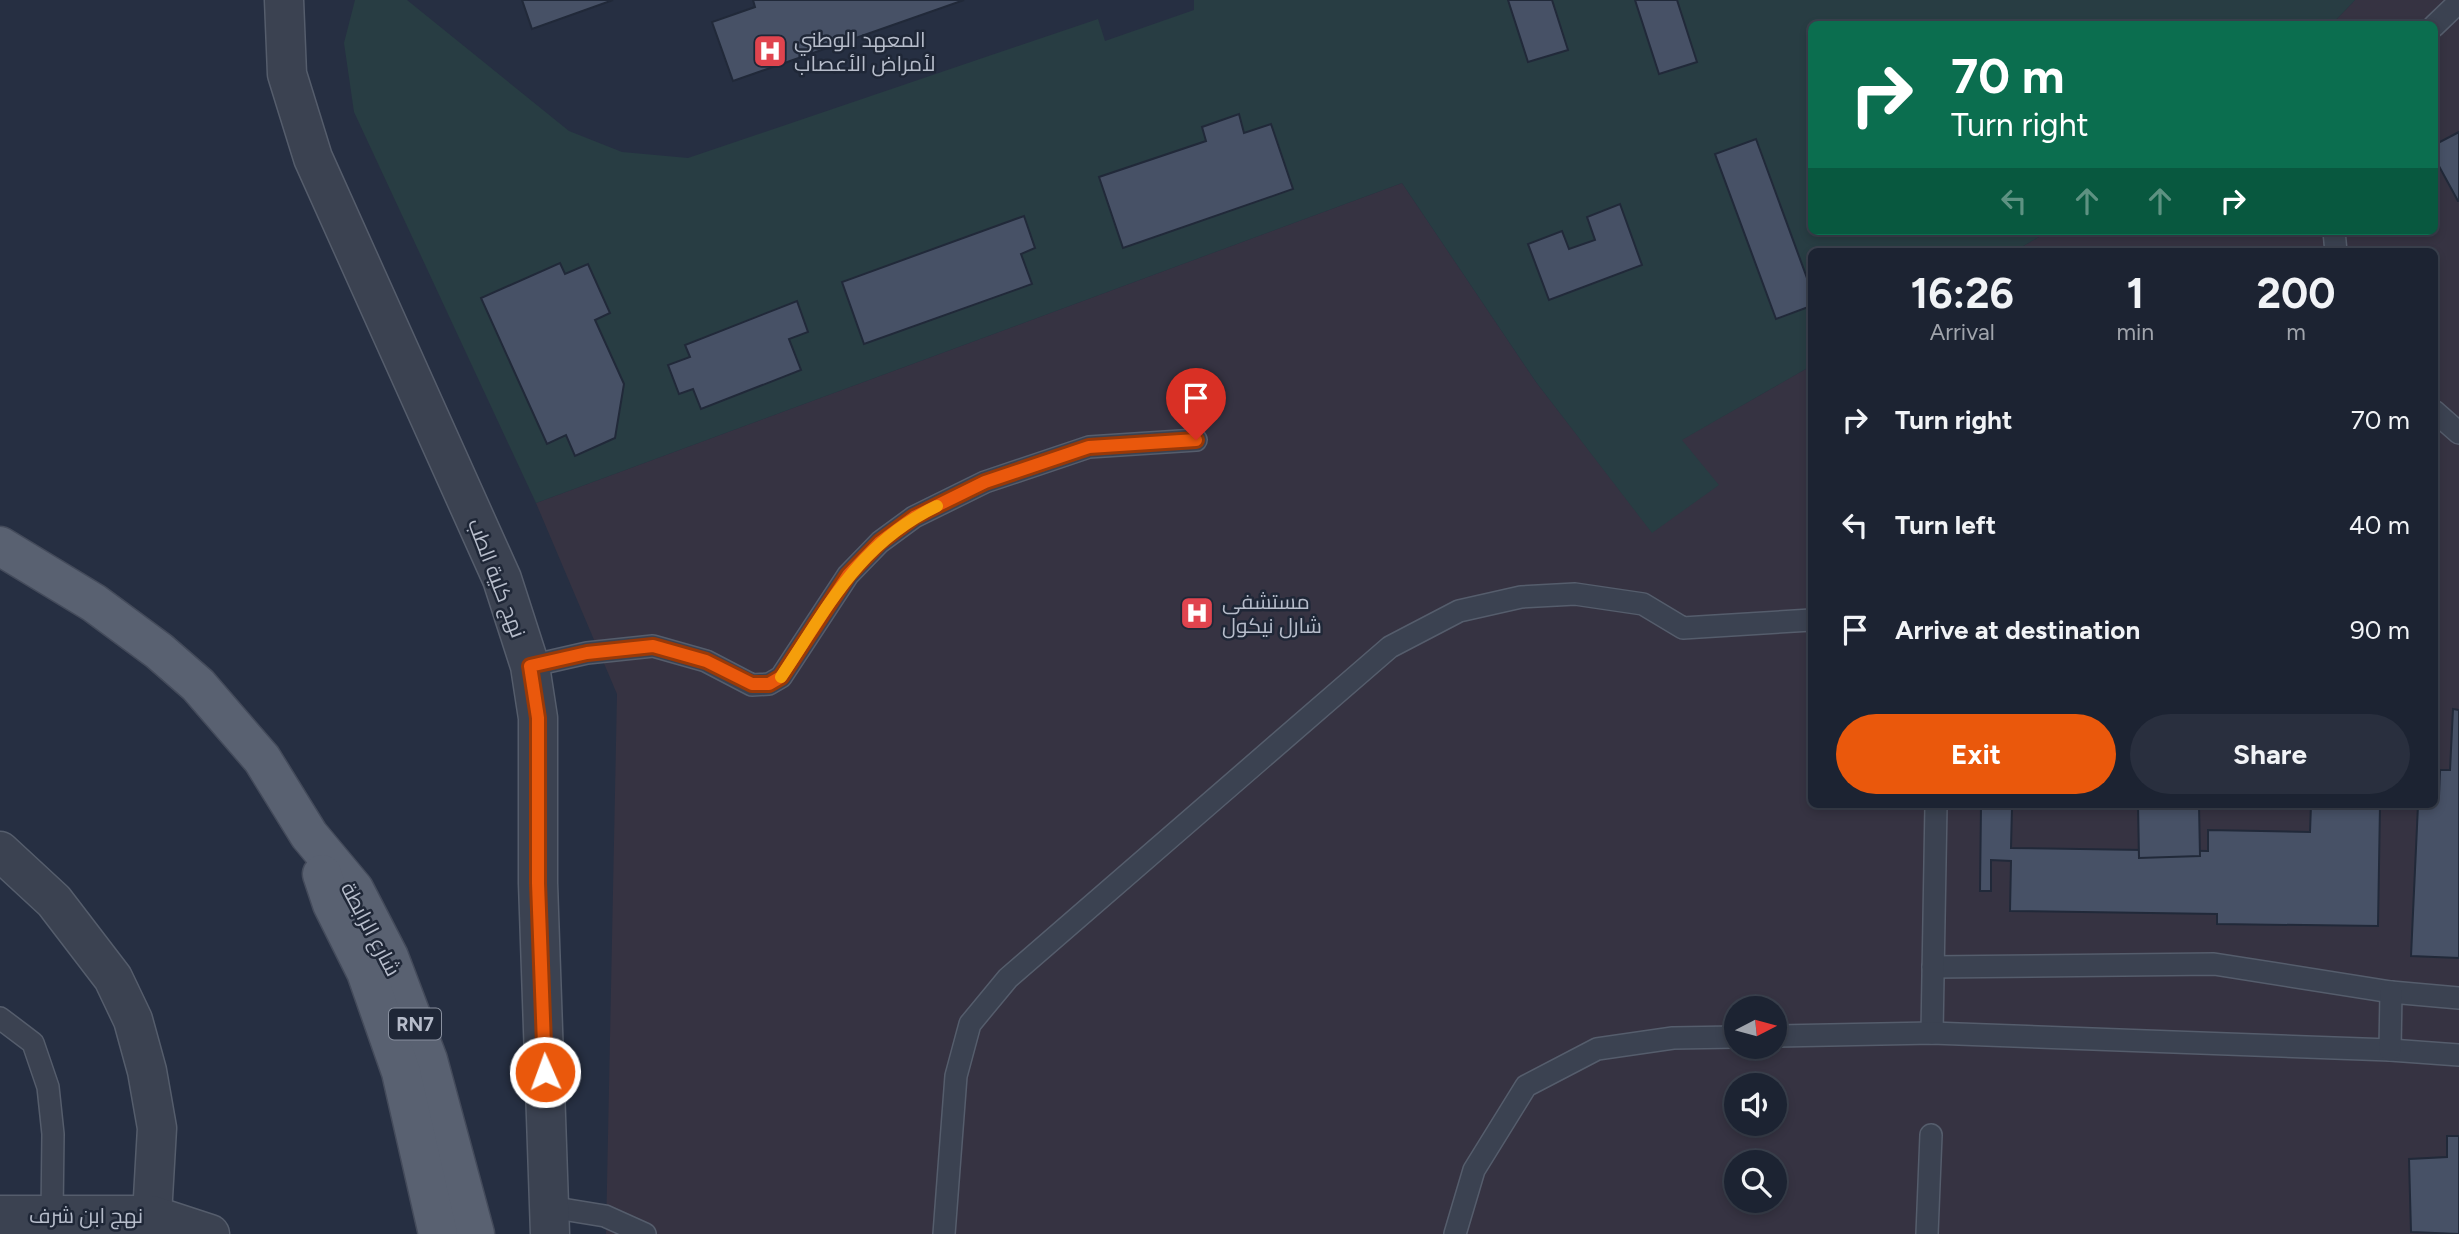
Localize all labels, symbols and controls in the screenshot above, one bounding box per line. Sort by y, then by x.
place label: المعهد الوطني لأمراض الأعصاب [794,27,935,77]
hospital icon: المعهد الوطني لأمراض الأعصاب [751,32,789,70]
text: 70 m [1951,46,2064,105]
icon: right [1836,49,1927,140]
text: Turn right [1951,106,2089,144]
icon: left [1995,182,2033,220]
icon: ahead [2068,182,2106,220]
icon: ahead [2141,182,2179,220]
icon: right [2214,182,2252,220]
text: 16:26 [1911,268,2014,319]
text: 1 [2126,268,2144,319]
text: 200 [2257,268,2335,319]
text: Arrival [1930,318,1995,346]
text: min [2116,318,2154,346]
text: m [2286,318,2306,346]
pin [1166,368,1226,440]
icon: arrive [1177,379,1215,417]
icon: right [1836,401,1874,439]
text: Turn right [1895,404,2012,436]
text: 70 m [2351,404,2410,436]
icon: left [1836,506,1874,544]
text: Turn left [1895,509,1996,541]
text: 40 m [2349,509,2410,541]
street label: نهج كلية الطب [461,515,531,642]
place label: مستشفى شارل نيكول [1222,589,1322,639]
hospital icon: مستشفى شارل نيكول [1178,594,1216,632]
icon: arrive [1836,611,1874,649]
text: Arrive at destination [1895,614,2140,646]
text: 90 m [2350,614,2410,646]
button: Exit [1836,714,2116,794]
button: Share [2130,714,2410,794]
street label: شارع الرابطة [334,878,406,981]
north arrow [1724,996,1787,1059]
map controls [1724,996,1787,1213]
road number: RN7 [389,1008,441,1040]
position arrow [508,1035,582,1109]
button: sound [1724,1073,1787,1136]
button: search [1724,1150,1787,1213]
street label: نهج ابن شرف [29,1203,143,1230]

